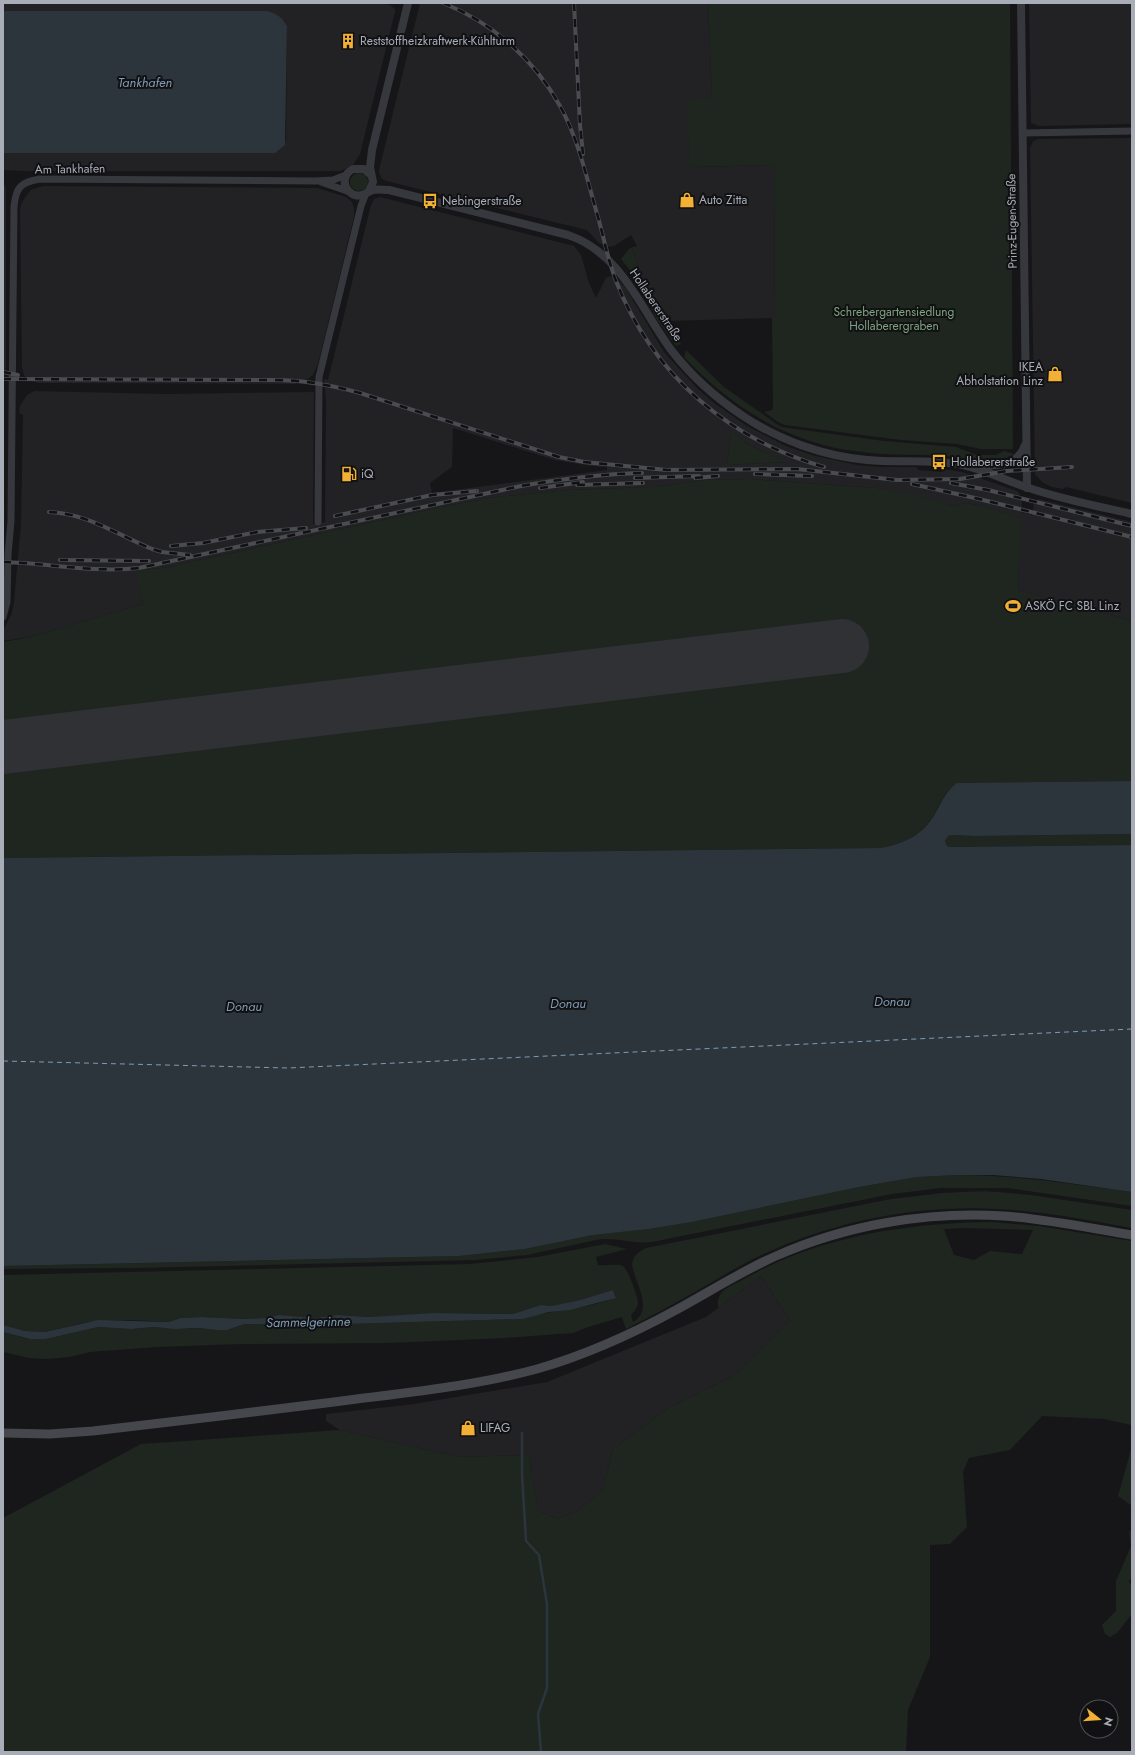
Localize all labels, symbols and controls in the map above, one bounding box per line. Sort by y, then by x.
building icon: Reststoffheizkraftwerk-Kühlturm [339,32,357,50]
place label: Reststoffheizkraftwerk-Kühlturm [360,32,515,50]
water label: Tankhafen [118,73,173,92]
street label: Am Tankhafen [35,159,105,179]
street label: Prinz-Eugen-Straße [1002,173,1022,269]
shop icon: Auto Zitta [678,191,696,209]
place label: Auto Zitta [699,191,747,209]
bus stop icon: Nebingerstraße [421,192,439,210]
place label: Nebingerstraße [442,192,521,210]
street label: Hollabererstraße [625,265,687,345]
park label: Schrebergartensiedlung Hollaberergraben [834,303,954,335]
place label: IKEA Abholstation Linz [956,358,1043,390]
shop icon: IKEA Abholstation Linz [1046,365,1064,383]
bus stop icon: Hollabererstraße [930,453,948,471]
place label: Hollabererstraße [951,453,1035,471]
fuel station icon: iQ [340,465,358,483]
place label: iQ [361,465,374,483]
sports icon: ASKÖ FC SBL Linz [1004,597,1022,615]
place label: ASKÖ FC SBL Linz [1025,597,1120,615]
water label: Donau [874,992,910,1011]
water label: Donau [550,994,586,1013]
water label: Donau [226,997,262,1016]
water label: Sammelgerinne [266,1312,351,1332]
shop icon: LIFAG [459,1419,477,1437]
place label: LIFAG [480,1419,510,1437]
north arrow [1079,1699,1119,1739]
text: N [1100,1715,1117,1728]

